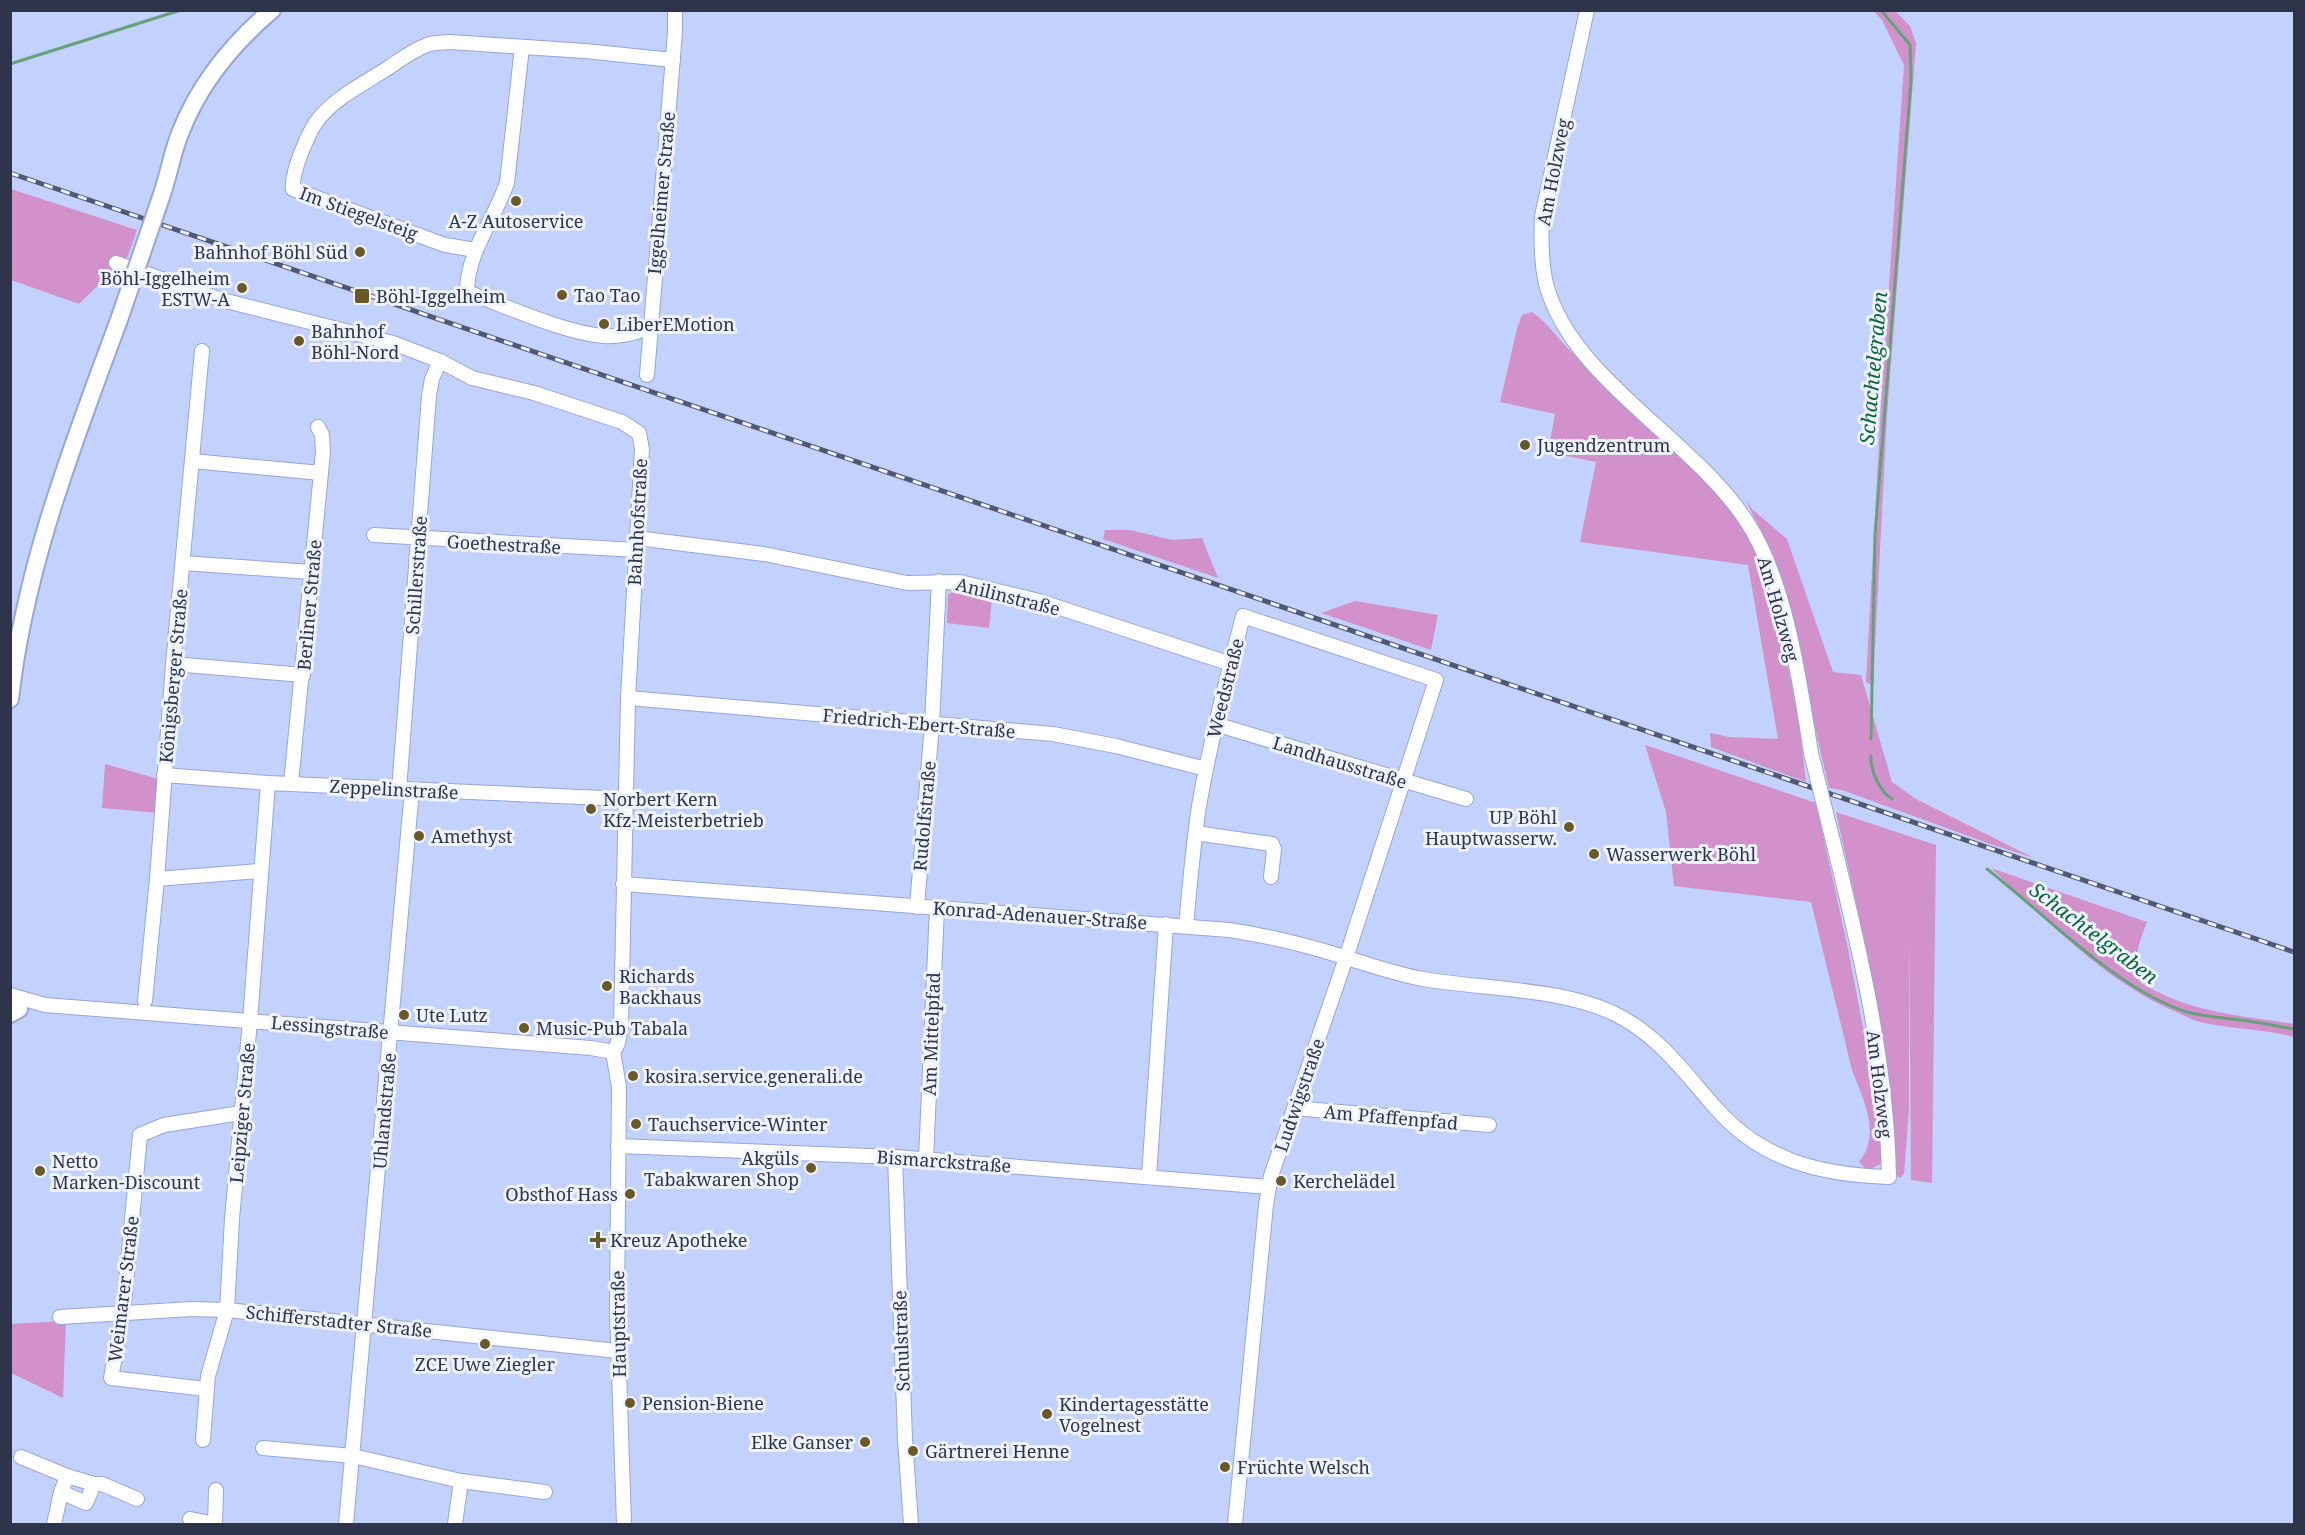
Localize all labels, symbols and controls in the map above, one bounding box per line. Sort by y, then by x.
street label: Iggelheimer Straße [642,111,680,275]
street label: Am Holzweg [1531,116,1575,228]
street label: Im Stiegelsteig [297,180,422,246]
marker: A-Z Autoservice [509,194,523,208]
place label: A-Z Autoservice [449,209,583,233]
place label: Bahnhof Böhl Süd [194,240,348,264]
marker: Bahnhof Böhl Süd [353,245,367,259]
place label: Böhl-Iggelheim ESTW-A [100,266,230,311]
marker: Böhl-Iggelheim ESTW-A [235,281,249,295]
place label: Tao Tao [574,283,641,307]
place label: Böhl-Iggelheim [376,284,506,308]
marker: Böhl-Iggelheim [353,287,371,305]
marker: Tao Tao [555,288,569,302]
water label: Schachtelgraben [1853,290,1893,446]
place label: LiberEMotion [616,312,735,336]
marker: LiberEMotion [597,317,611,331]
place label: Bahnhof Böhl-Nord [311,319,399,364]
marker: Bahnhof Böhl-Nord [292,334,306,348]
place label: Jugendzentrum [1536,433,1671,457]
marker: Jugendzentrum [1518,438,1532,452]
street label: Bahnhofstraße [622,458,652,586]
street label: Schillerstraße [400,515,432,635]
street label: Goethestraße [446,529,562,559]
street label: Berliner Straße [291,539,327,671]
street label: Am Holzweg [1752,553,1806,665]
street label: Anilinstraße [953,571,1063,621]
street label: Königsberger Straße [153,588,193,764]
street label: Weedstraße [1201,636,1249,740]
street label: Friedrich-Ebert-Straße [822,703,1016,743]
street label: Landhausstraße [1270,730,1410,794]
street label: Rudolfstraße [907,760,941,872]
street label: Zeppelinstraße [329,774,459,804]
place label: Norbert Kern Kfz-Meisterbetrieb [603,787,764,832]
marker: Norbert Kern Kfz-Meisterbetrieb [584,802,598,816]
place label: UP Böhl Hauptwasserw. [1425,805,1557,850]
marker: UP Böhl Hauptwasserw. [1562,820,1576,834]
place label: Amethyst [431,824,512,848]
marker: Amethyst [412,829,426,843]
place label: Wasserwerk Böhl [1606,842,1756,866]
marker: Wasserwerk Böhl [1587,847,1601,861]
water label: Schachtelgraben [2024,876,2164,990]
street label: Konrad-Adenauer-Straße [932,896,1148,934]
place label: Richards Backhaus [619,964,701,1009]
street label: Am Mittelpfad [917,972,945,1096]
marker: Richards Backhaus [600,979,614,993]
place label: Ute Lutz [416,1003,488,1027]
marker: Ute Lutz [397,1008,411,1022]
street label: Lessingstraße [270,1010,390,1044]
place label: Music-Pub Tabala [536,1016,688,1040]
marker: Music-Pub Tabala [517,1021,531,1035]
street label: Am Holzweg [1861,1029,1899,1140]
street label: Ludwigstraße [1268,1035,1330,1155]
street label: Leipziger Straße [224,1042,260,1184]
street label: Uhlandstraße [367,1052,401,1170]
place label: kosira.service.generali.de [645,1064,863,1088]
marker: kosira.service.generali.de [626,1069,640,1083]
street label: Am Pfaffenpfad [1323,1099,1459,1135]
place label: Tauchservice-Winter [648,1112,828,1136]
marker: Tauchservice-Winter [629,1117,643,1131]
street label: Bismarckstraße [876,1144,1012,1178]
place label: Akgüls Tabakwaren Shop [644,1146,799,1191]
place label: Netto Marken-Discount [52,1149,200,1194]
marker: Akgüls Tabakwaren Shop [804,1161,818,1175]
marker: Netto Marken-Discount [33,1164,47,1178]
place label: Kerchelädel [1293,1169,1396,1193]
marker: Kerchelädel [1274,1174,1288,1188]
place label: Obsthof Hass [505,1182,618,1206]
marker: Obsthof Hass [623,1187,637,1201]
street label: Weimarer Straße [102,1214,144,1364]
place label: Kreuz Apotheke [610,1228,747,1252]
marker: Kreuz Apotheke [591,1233,605,1247]
street label: Hauptstraße [605,1270,631,1378]
street label: Schulstraße [887,1290,915,1392]
street label: Schifferstadter Straße [245,1299,433,1343]
marker: ZCE Uwe Ziegler [478,1337,492,1351]
place label: ZCE Uwe Ziegler [415,1352,555,1376]
place label: Pension-Biene [642,1391,764,1415]
place label: Kindertagesstätte Vogelnest [1059,1392,1209,1437]
marker: Pension-Biene [623,1396,637,1410]
marker: Kindertagesstätte Vogelnest [1040,1407,1054,1421]
place label: Elke Ganser [751,1430,854,1454]
marker: Elke Ganser [858,1435,872,1449]
place label: Gärtnerei Henne [925,1439,1069,1463]
marker: Gärtnerei Henne [906,1444,920,1458]
place label: Früchte Welsch [1237,1455,1370,1479]
marker: Früchte Welsch [1218,1460,1232,1474]

